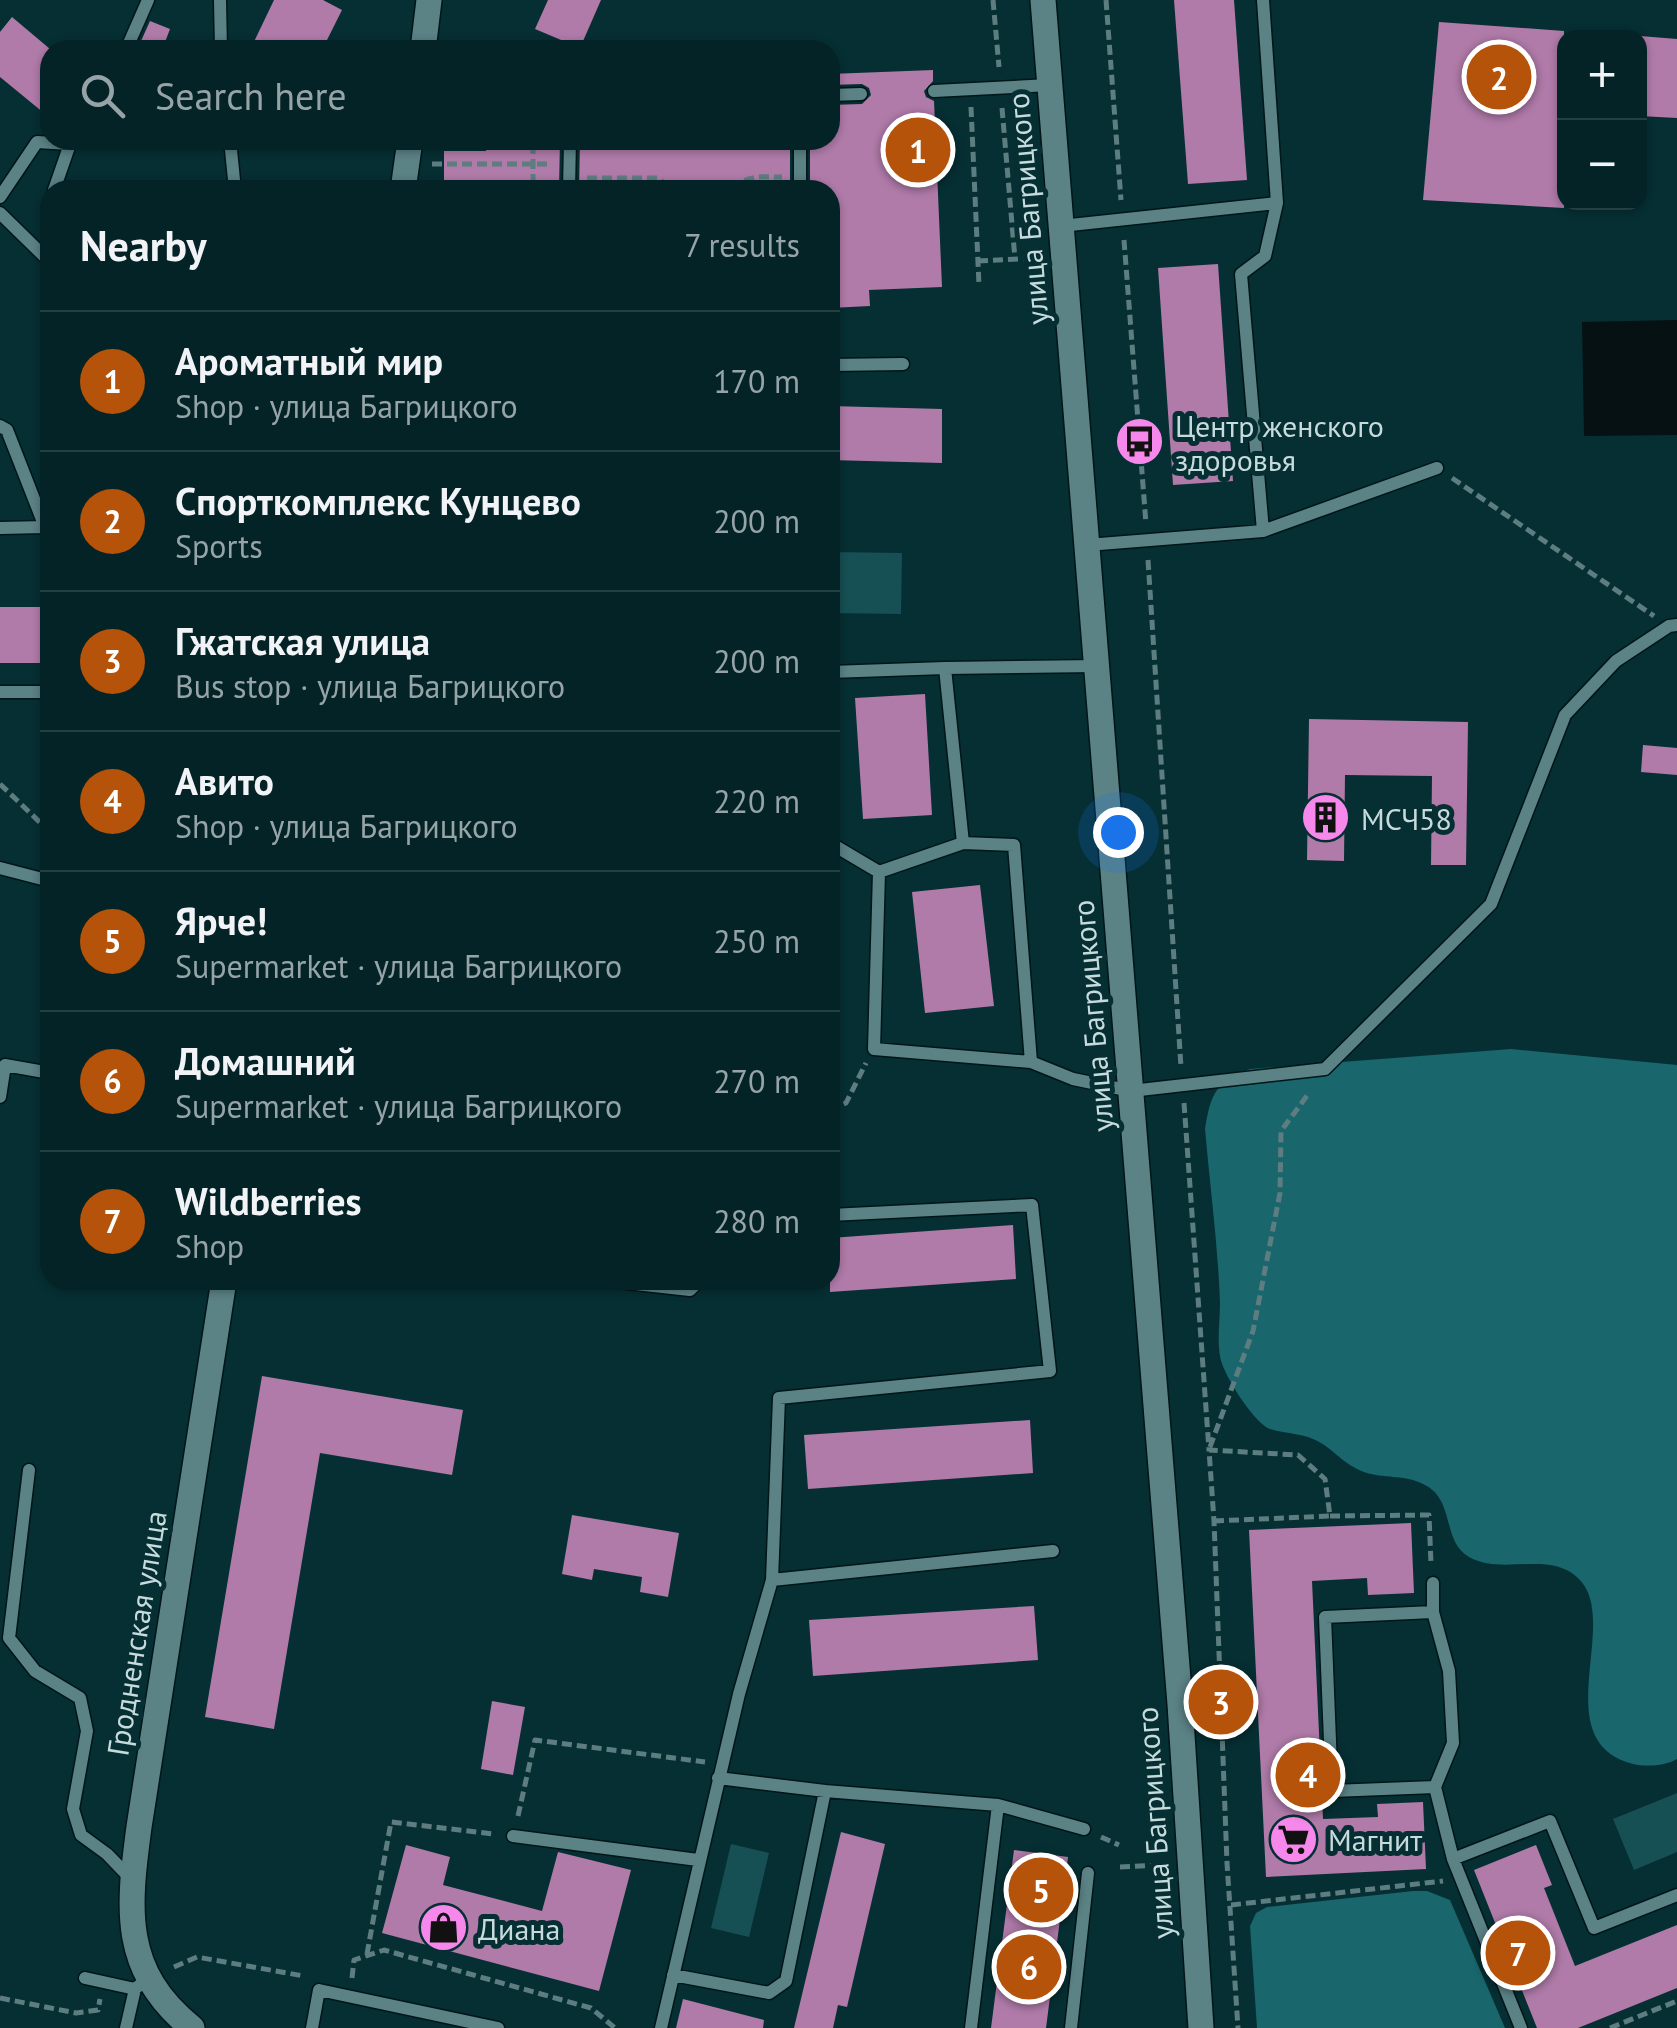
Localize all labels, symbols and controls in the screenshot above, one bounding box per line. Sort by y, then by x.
map controls [1557,30,1647,210]
button: + [1557,30,1647,120]
search box [40,40,840,150]
pin: 2 [1466,40,1532,114]
icon: search [75,68,130,123]
text: Search here [155,71,347,120]
street label: улица Багрицкого [997,91,1057,327]
pin: 1 [886,112,950,188]
button: − [1557,120,1647,210]
text: Nearby [80,218,207,273]
text: 7 results [684,224,800,266]
text: Ароматный мир [175,336,443,385]
text: 1 [103,360,122,402]
text: 170 m [713,360,800,402]
text: Shop · улица Багрицкого [175,385,518,427]
place label: Центр женского здоровья [1175,406,1384,479]
bus stop icon: Центр женского здоровья [1114,416,1166,468]
text: Спорткомплекс Кунцево [175,476,581,525]
text: 2 [103,500,122,542]
text: 200 m [713,500,800,542]
text: Sports [175,525,263,567]
text: Гжатская улица [175,616,430,665]
text: 3 [103,640,122,682]
text: 200 m [713,640,800,682]
text: Bus stop · улица Багрицкого [175,665,565,707]
text: Авито [175,756,274,805]
text: 4 [103,780,122,822]
text: 220 m [713,780,800,822]
building icon: МСЧ58 [1300,792,1352,844]
place label: МСЧ58 [1361,799,1452,838]
text: Shop · улица Багрицкого [175,805,518,847]
your location [1093,807,1144,858]
text: Ярче! [175,896,267,945]
street label: улица Багрицкого [1062,898,1122,1134]
text: 5 [103,920,122,962]
text: 250 m [713,920,800,962]
text: Supermarket · улица Багрицкого [175,945,622,987]
text: Домашний [175,1036,356,1085]
text: 6 [103,1060,122,1102]
text: 270 m [713,1060,800,1102]
text: Supermarket · улица Багрицкого [175,1085,622,1127]
text: Wildberries [175,1176,362,1225]
text: 7 [103,1200,122,1242]
text: 280 m [713,1200,800,1242]
text: Shop [175,1225,244,1267]
street label: Гродненская улица [97,1508,175,1758]
pin: 3 [1188,1664,1254,1740]
street label: улица Багрицкого [1126,1706,1182,1940]
pin: 4 [1276,1738,1340,1812]
supermarket icon: Магнит [1267,1813,1319,1865]
place label: Магнит [1328,1820,1422,1859]
pin: 5 [1008,1852,1074,1928]
shop icon: Диана [417,1902,469,1954]
place label: Диана [478,1909,560,1948]
pin: 7 [1486,1916,1550,1990]
pin: 6 [996,1930,1062,2004]

